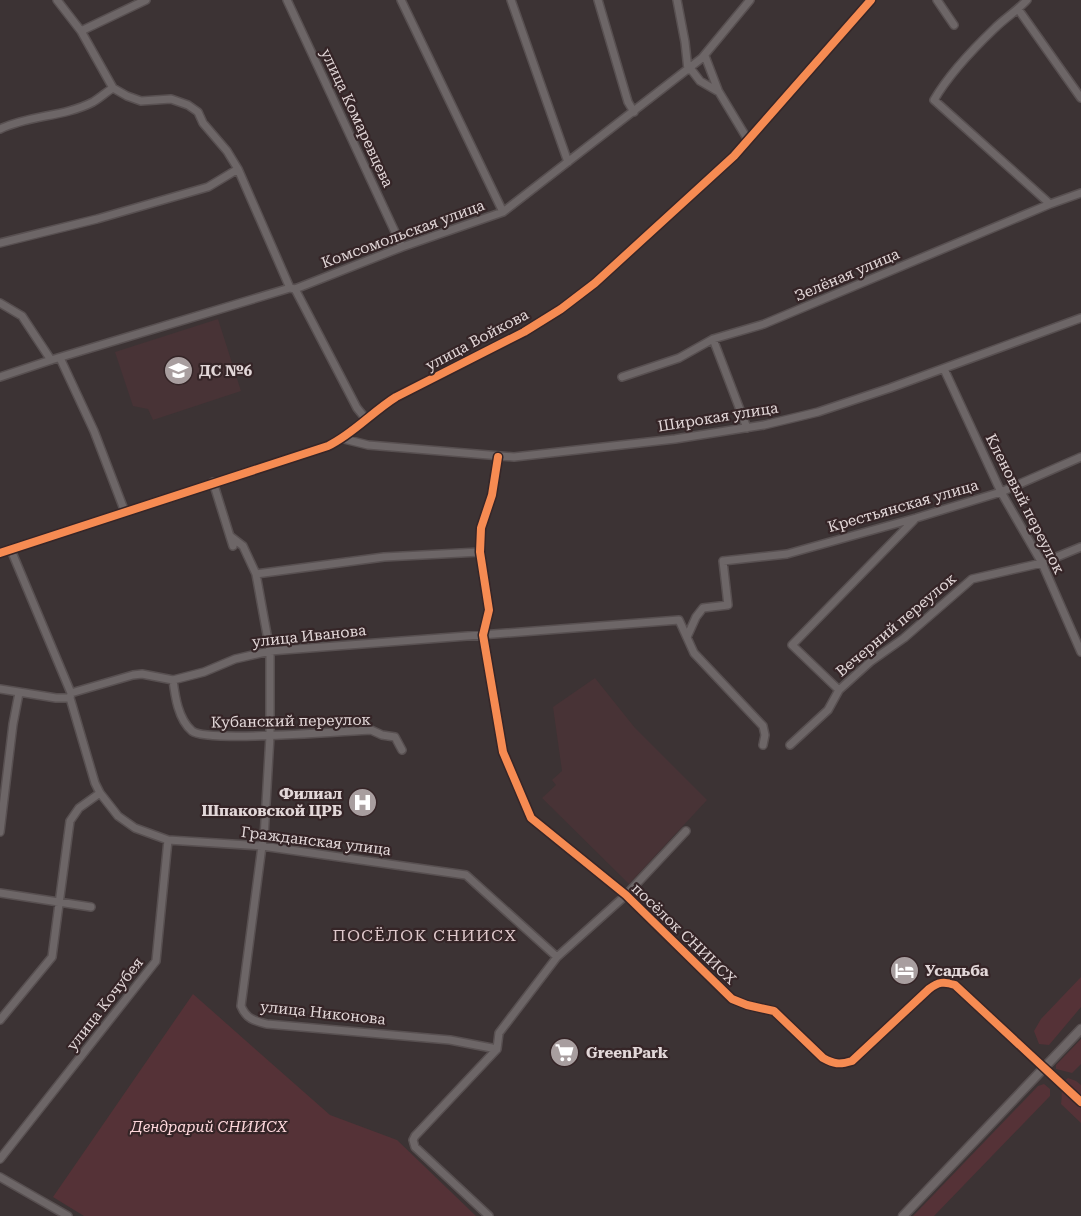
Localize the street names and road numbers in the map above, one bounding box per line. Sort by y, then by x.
street label: улица Комаревцева [317,46,397,190]
street label: Комсомольская улица [319,196,487,272]
street label: Зелёная улица [792,245,902,305]
street label: улица Войкова [423,305,531,375]
street label: Широкая улица [657,399,779,435]
street label: Кленовый переулок [982,431,1068,578]
street label: Крестьянская улица [826,476,980,536]
street label: Вечерний переулок [832,569,960,681]
street label: улица Иванова [251,621,367,651]
street label: Кубанский переулок [211,711,372,731]
street label: Гражданская улица [240,823,392,859]
street label: посёлок СНИИСХ [628,880,740,988]
street label: улица Кочубея [63,954,147,1054]
street label: улица Никонова [259,997,387,1029]

